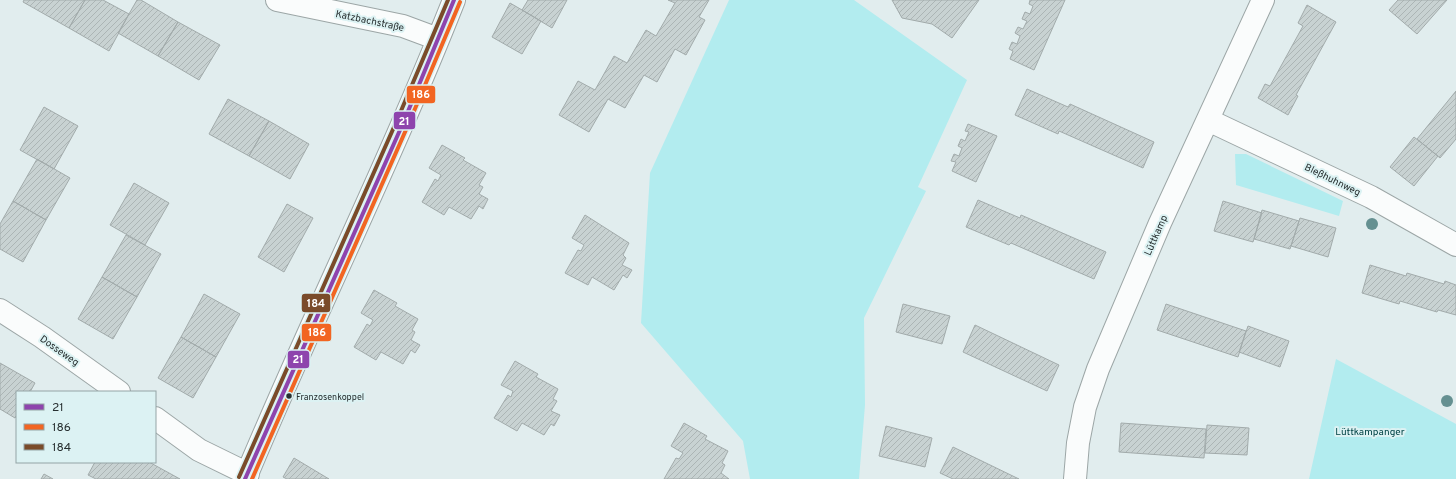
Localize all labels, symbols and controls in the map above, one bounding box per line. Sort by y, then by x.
street label: Katzbachstraße [334,8,405,35]
line badge: 186 [406,85,436,104]
text: 186 [412,88,430,102]
line badge: 21 [393,111,416,130]
text: 21 [398,115,410,129]
street label: Bleßhuhnweg [1302,161,1363,200]
street label: Lüttkamp [1142,213,1171,258]
line badge: 184 [301,293,331,313]
text: 184 [307,297,325,311]
line badge: 186 [301,323,332,342]
text: 186 [308,326,326,340]
street label: Dosseweg [37,333,81,369]
line badge: 21 [287,350,310,369]
text: 21 [292,353,304,367]
legend [16,391,156,463]
marker: Franzosenkoppel [284,391,294,401]
place label: Franzosenkoppel [296,392,364,403]
text: 21 [52,400,64,416]
text: 186 [52,420,71,436]
park label: Lüttkampanger [1335,426,1405,439]
text: 184 [52,440,71,456]

